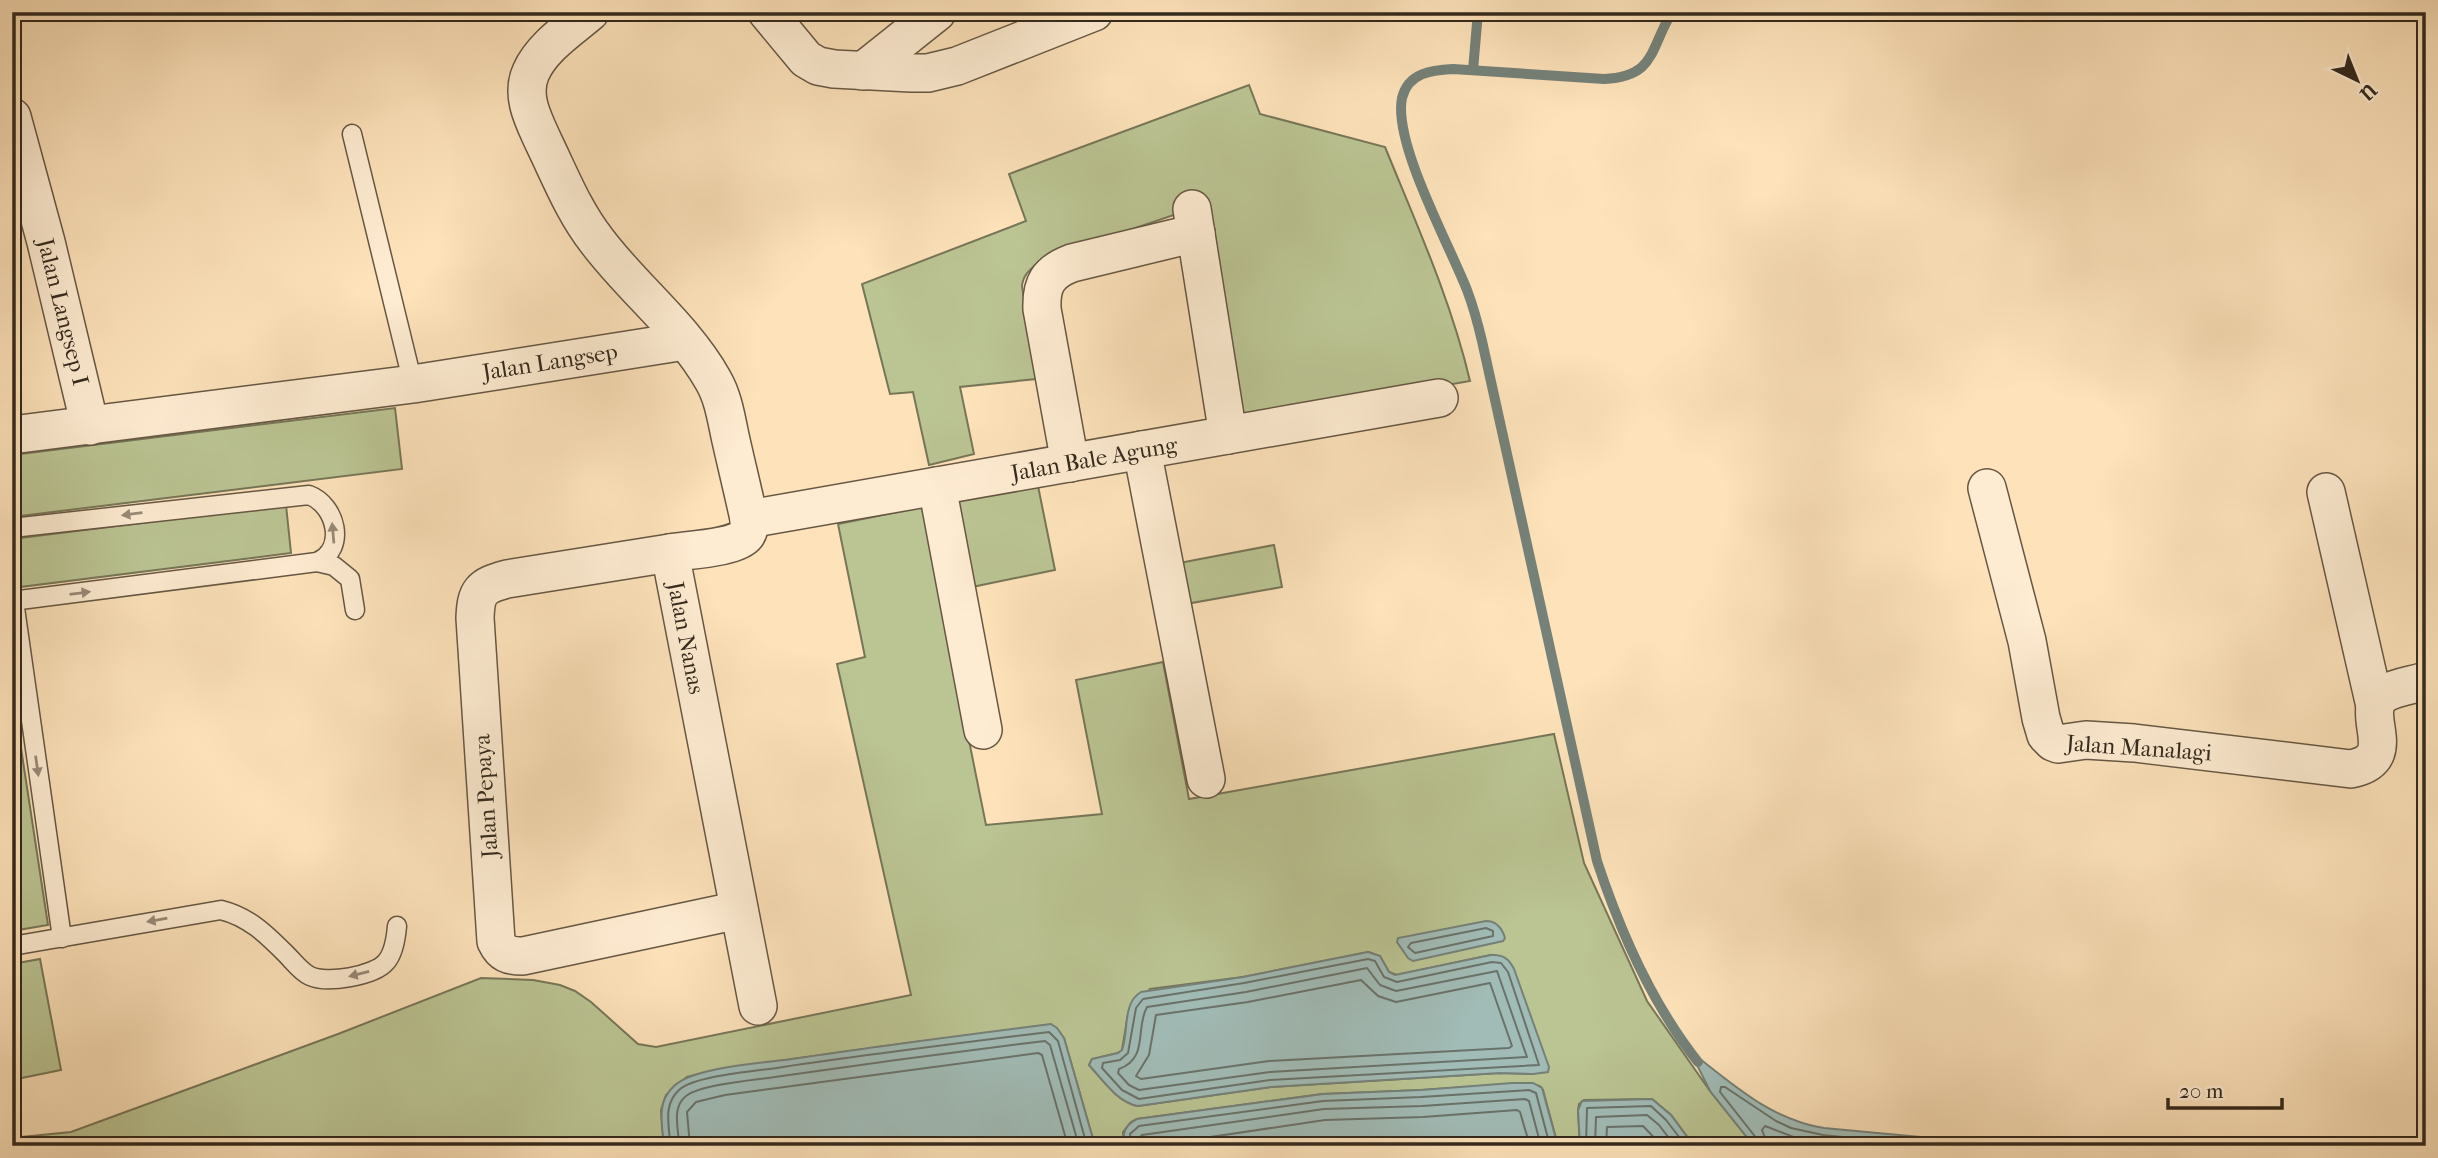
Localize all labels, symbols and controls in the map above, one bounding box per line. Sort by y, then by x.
north arrow [2322,46,2392,116]
text: U [2355,78,2382,105]
street label: Jalan Langsep I [31,234,94,388]
street label: Jalan Langsep [478,338,620,386]
street label: Jalan Bale Agung [1007,431,1180,487]
one-way arrow [121,509,143,520]
one-way arrow [327,522,338,544]
street label: Jalan Nanas [661,577,710,697]
one-way arrow [69,587,91,598]
street label: Jalan Manalagi [2063,729,2213,767]
street label: Jalan Pepaya [468,733,504,861]
one-way arrow [32,755,43,777]
one-way arrow [146,915,168,926]
one-way arrow [348,969,370,980]
scale bar [2168,1067,2282,1111]
text: 20 m [2179,1079,2224,1103]

